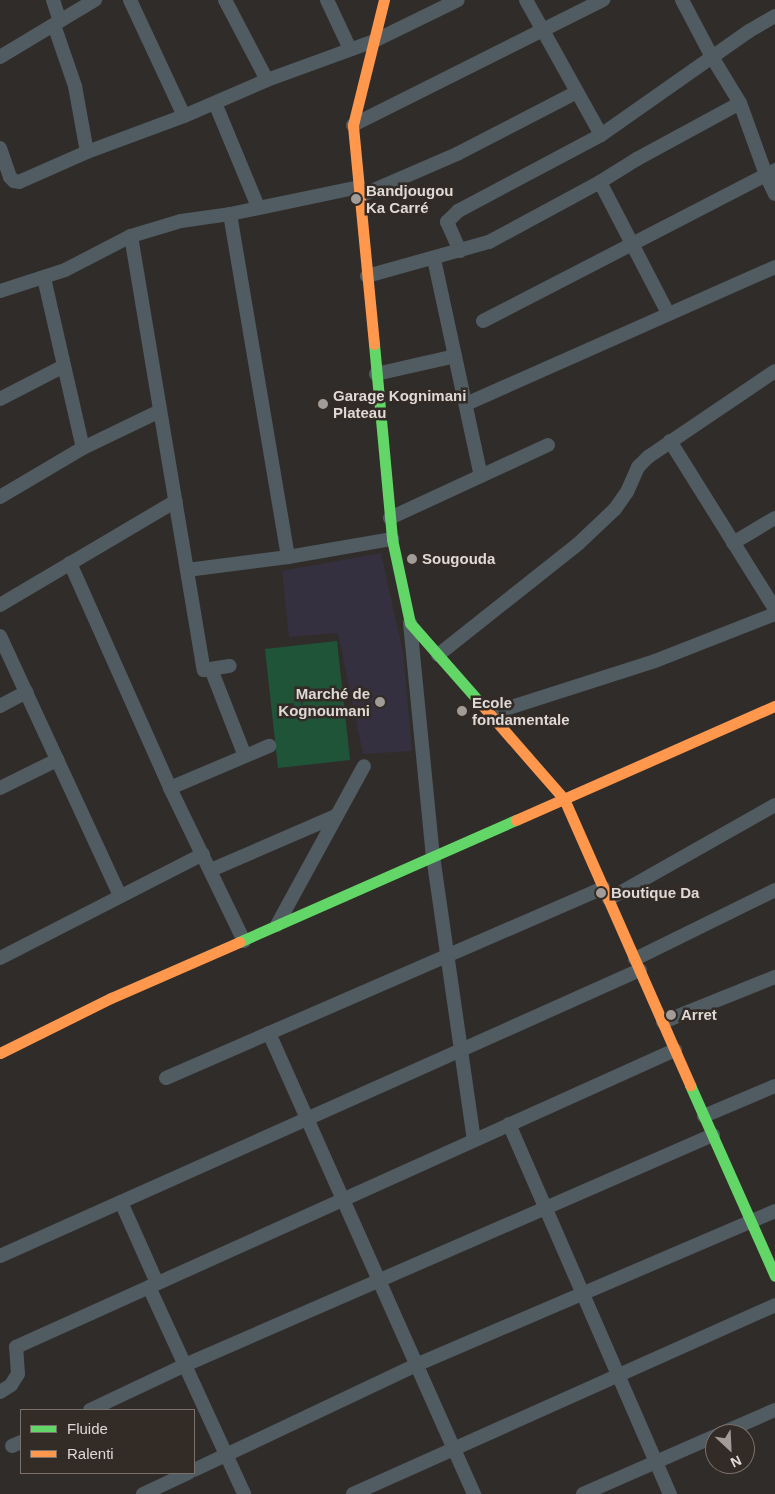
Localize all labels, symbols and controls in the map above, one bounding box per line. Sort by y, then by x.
place label: Bandjougou Ka Carré [366,181,453,216]
marker: Bandjougou Ka Carré [350,193,362,205]
place label: Garage Kognimani Plateau [333,386,466,421]
marker: Garage Kognimani Plateau [317,398,329,410]
place label: Sougouda [422,550,495,568]
marker: Sougouda [406,553,418,565]
place label: Marché de Kognoumani [278,684,370,719]
place label: Ecole fondamentale [472,693,570,728]
marker: Marché de Kognoumani [374,696,386,708]
marker: Ecole fondamentale [456,705,468,717]
place label: Boutique Da [611,884,699,902]
marker: Boutique Da [595,887,607,899]
place label: Arret [681,1006,717,1024]
marker: Arret [665,1009,677,1021]
legend [20,1409,195,1474]
text: Fluide [67,1420,108,1437]
north arrow [705,1424,755,1474]
text: Ralenti [67,1445,114,1462]
text: N [728,1452,744,1471]

